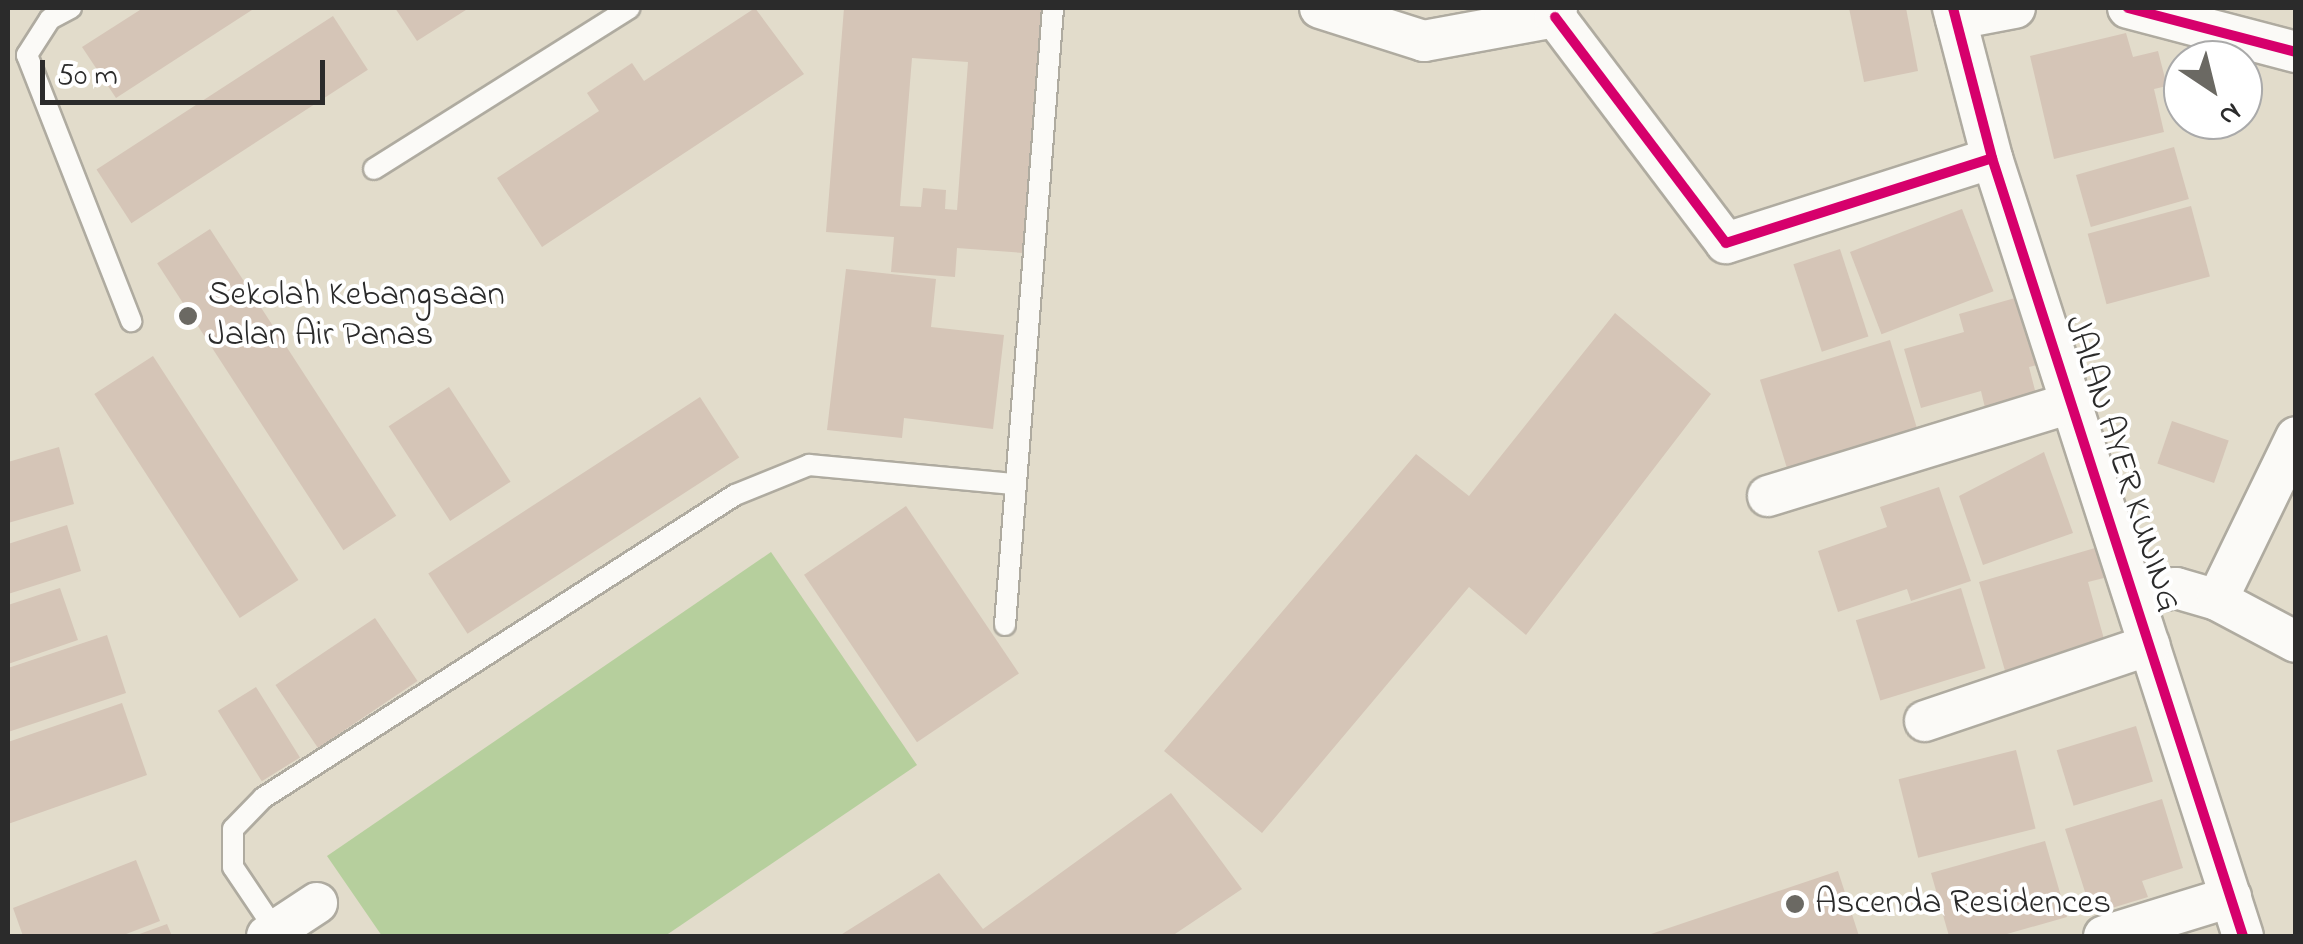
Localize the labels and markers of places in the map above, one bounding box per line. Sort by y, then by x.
place label: Sekolah Kebangsaan Jalan Air Panas [208,275,505,357]
marker: Sekolah Kebangsaan Jalan Air Panas [177,305,199,327]
place label: Ascenda Residences [1815,883,2111,925]
marker: Ascenda Residences [1784,893,1806,915]

